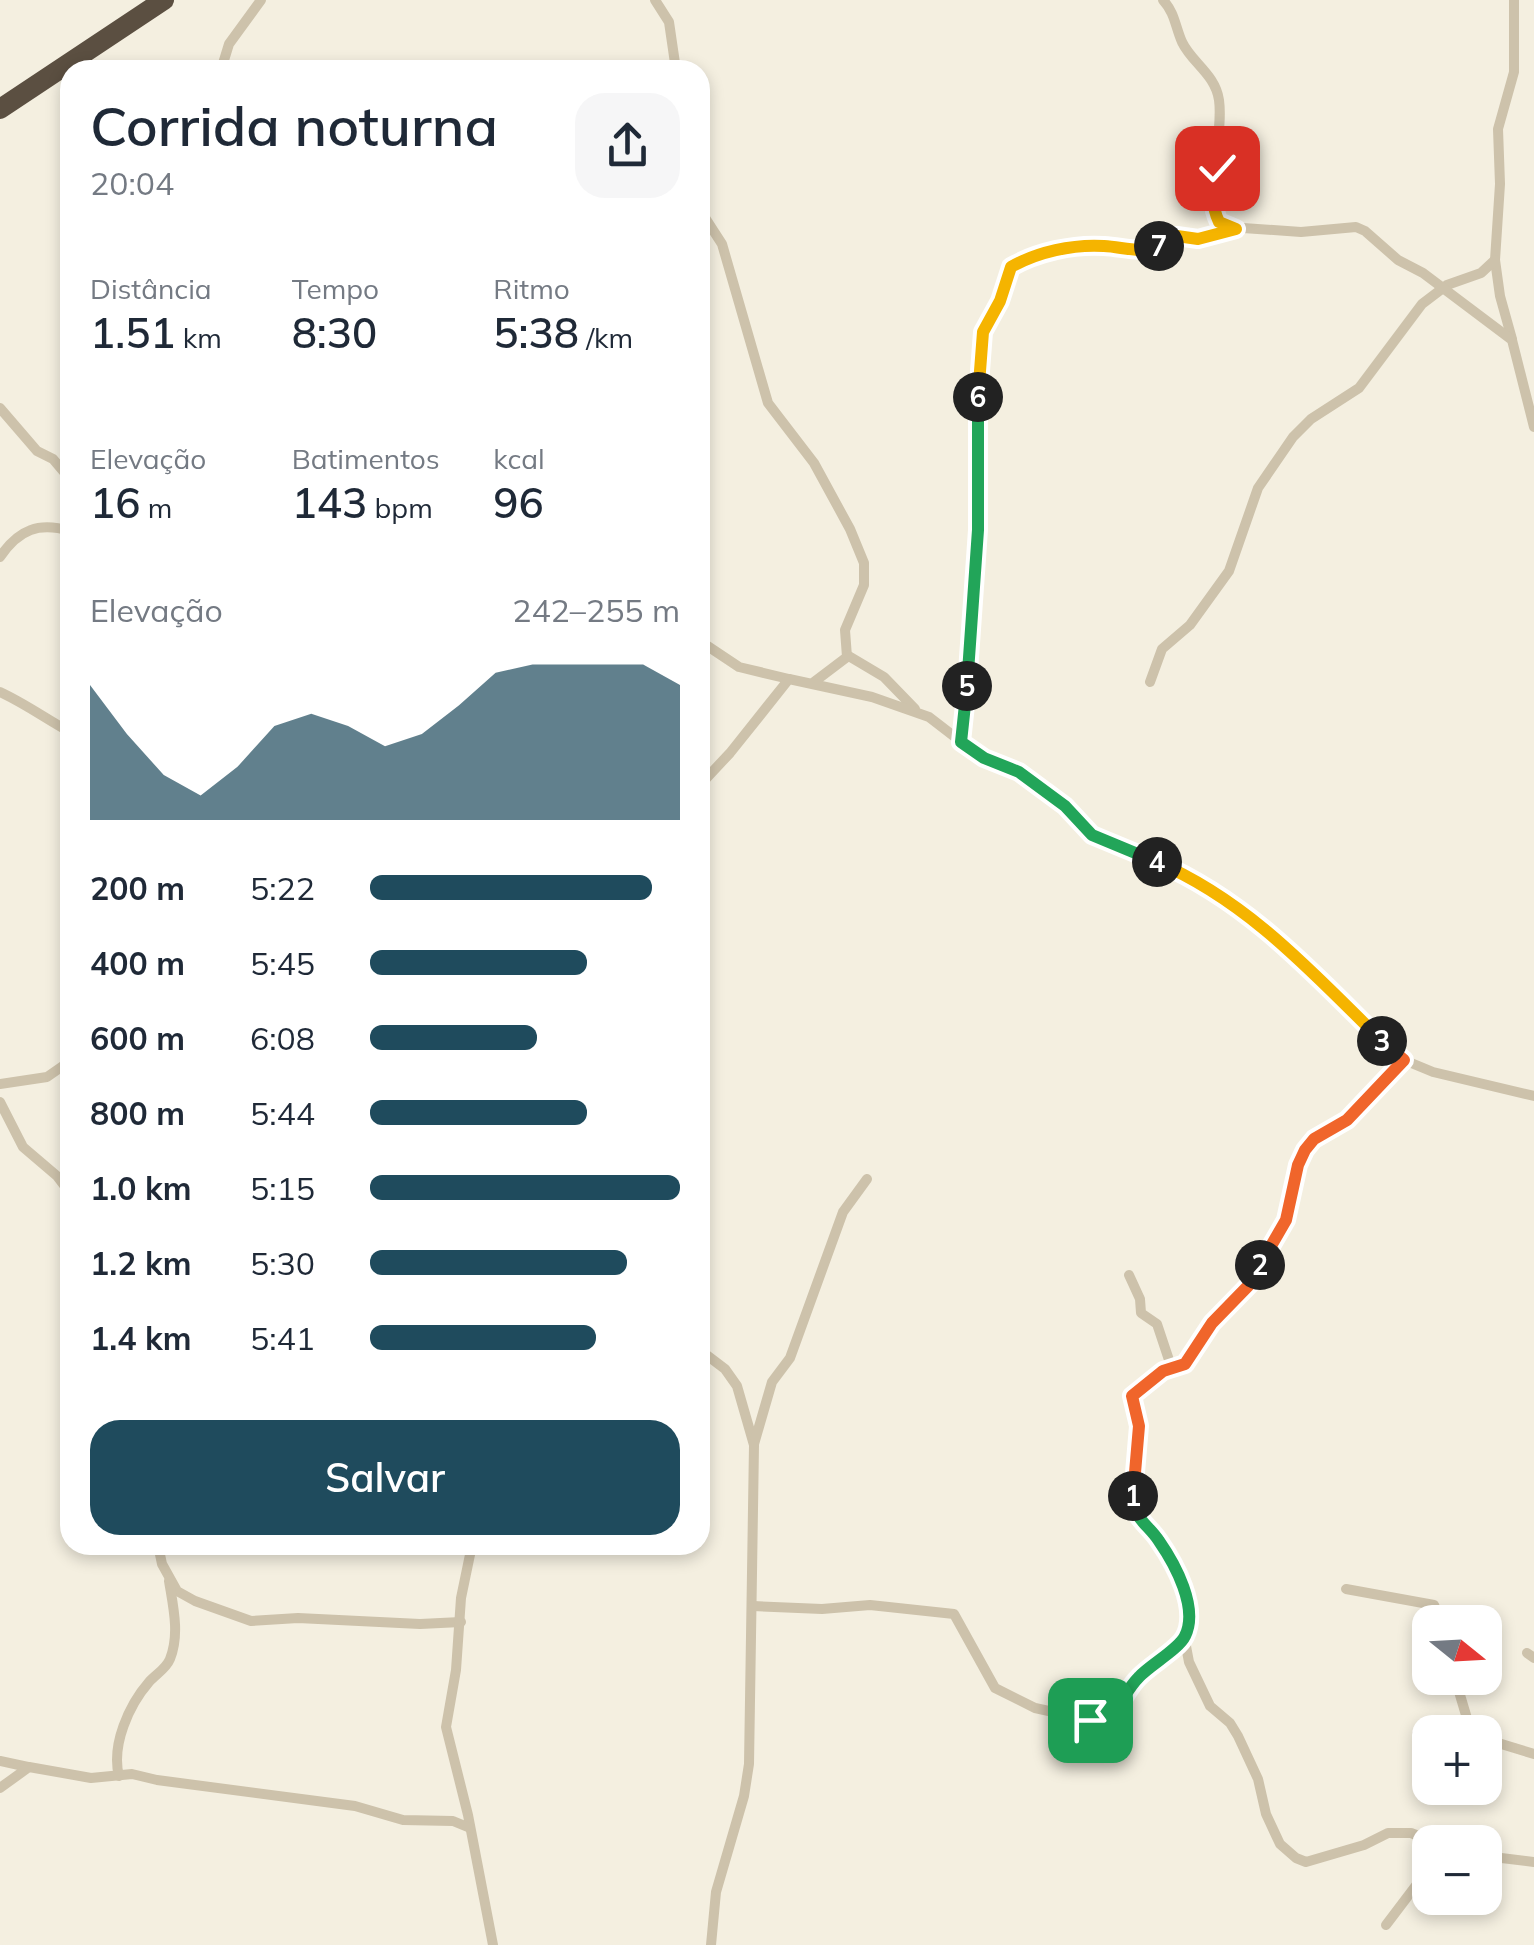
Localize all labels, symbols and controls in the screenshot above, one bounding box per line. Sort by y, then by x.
text: Corrida noturna [90,91,498,160]
button: share [575,93,680,198]
pin [1175,126,1260,211]
icon: check [1190,141,1245,196]
text: 20:04 [90,163,174,203]
pin: 7 [1134,221,1184,271]
text: 7 [1151,228,1167,263]
text: Distância [90,271,212,306]
text: Tempo [292,271,379,306]
text: Ritmo [493,271,570,306]
text: 1.51 [90,306,176,359]
text: 8:30 [292,306,377,359]
text: 5:38 [493,306,579,359]
text: km [176,320,222,355]
text: /km [579,320,633,355]
pin: 6 [953,372,1003,422]
text: 6 [970,379,986,414]
text: Elevação [90,441,206,476]
text: Batimentos [292,441,440,476]
text: kcal [493,441,545,476]
text: 16 [90,476,140,529]
text: 143 [292,476,367,529]
text: 96 [493,476,544,529]
text: m [140,490,172,525]
text: bpm [367,490,433,525]
text: Elevação [90,590,223,630]
text: 242–255 m [512,590,680,630]
pin: 5 [942,661,992,711]
text: 5 [959,668,975,703]
pin: 4 [1132,837,1182,887]
text: 4 [1149,844,1165,879]
text: 200 m [90,868,185,908]
text: 5:22 [250,868,315,908]
text: 400 m [90,943,185,983]
text: 5:45 [250,943,315,983]
pin: 3 [1357,1016,1407,1066]
text: 600 m [90,1018,185,1058]
text: 6:08 [250,1018,315,1058]
text: 3 [1374,1023,1390,1058]
text: 800 m [90,1093,185,1133]
text: 5:44 [250,1093,315,1133]
text: 1.0 km [90,1168,192,1208]
text: 5:15 [250,1168,315,1208]
pin: 2 [1235,1240,1285,1290]
text: 1.2 km [90,1243,192,1283]
text: 5:30 [250,1243,315,1283]
text: 2 [1252,1247,1268,1282]
text: 1.4 km [90,1318,192,1358]
text: 5:41 [250,1318,315,1358]
button: Salvar [90,1420,680,1535]
pin: 1 [1108,1471,1158,1521]
text: 1 [1125,1478,1141,1513]
north arrow [1412,1605,1502,1695]
map controls [1412,1605,1502,1915]
pin [1048,1678,1133,1763]
icon: arrive [1063,1693,1118,1748]
button: + [1412,1715,1502,1805]
button: − [1412,1825,1502,1915]

